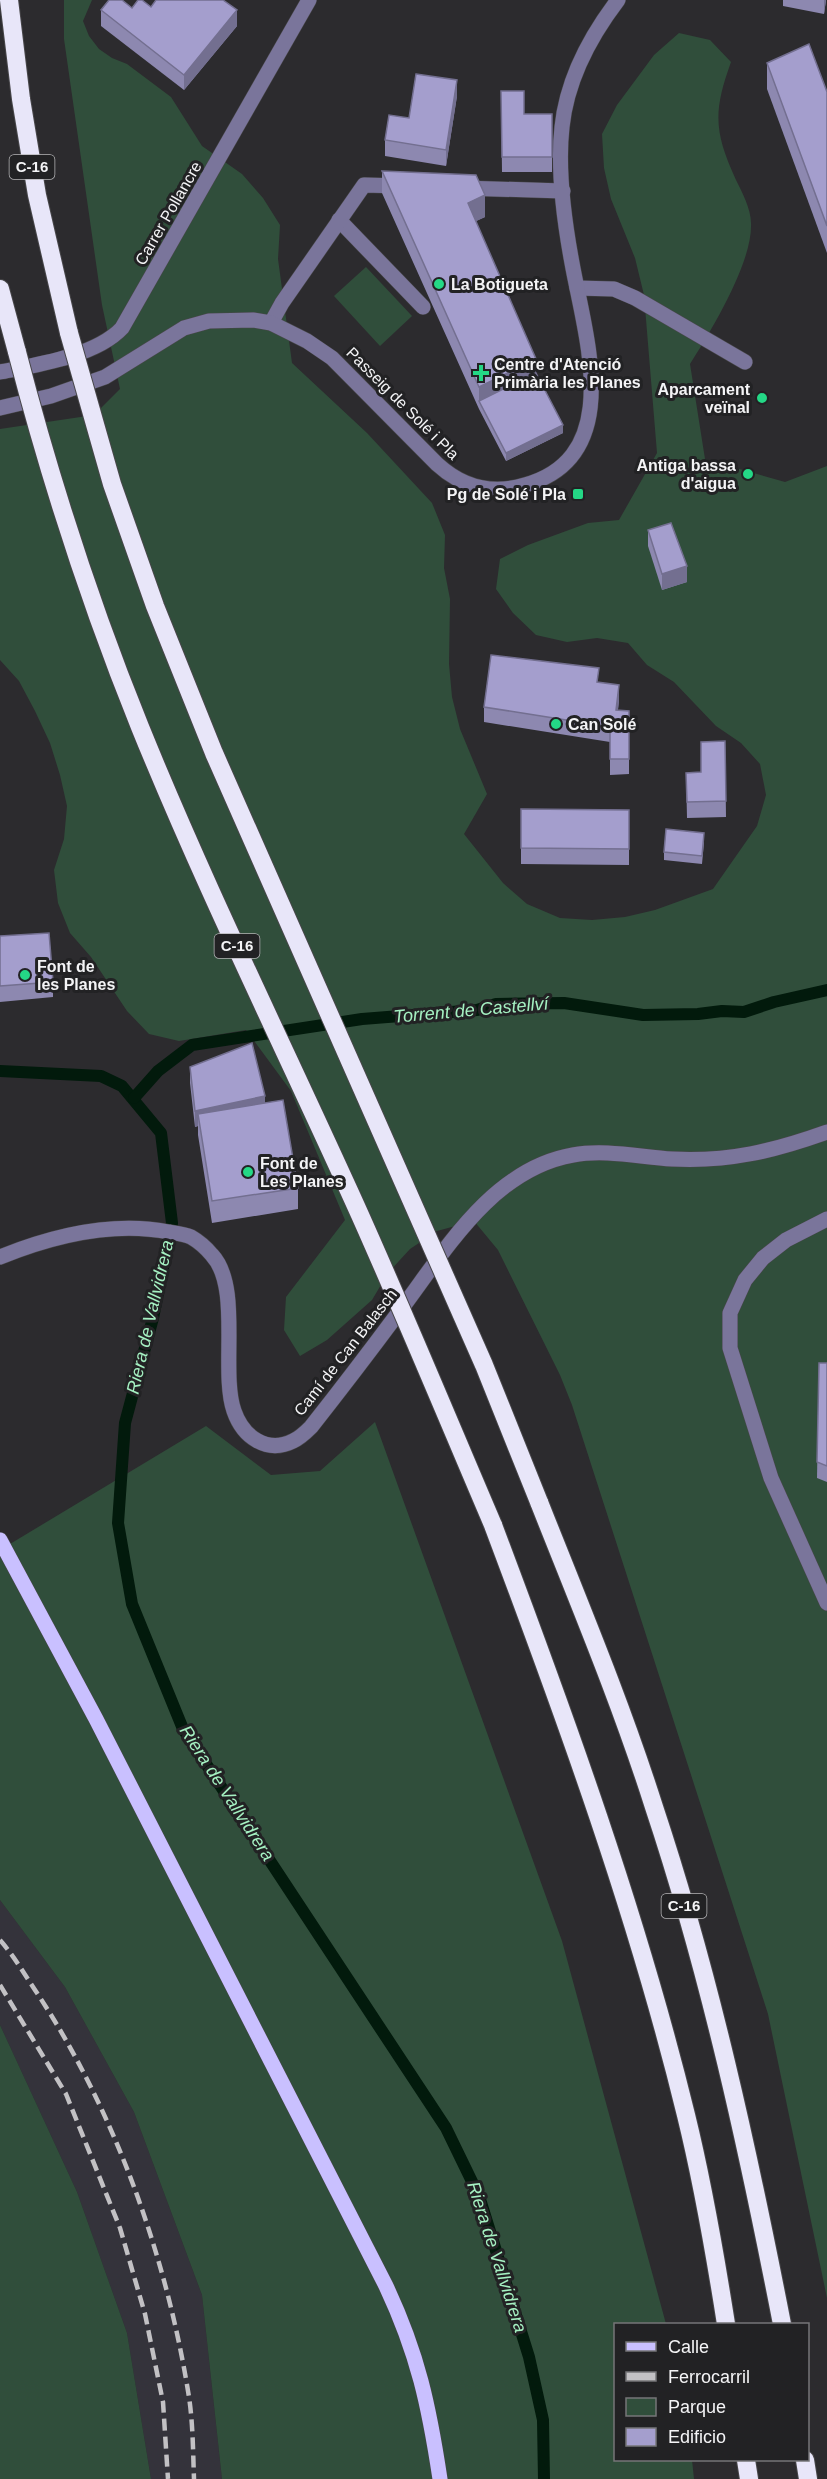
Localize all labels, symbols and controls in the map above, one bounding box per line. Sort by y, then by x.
road number: C-16 [9,155,54,179]
street label: Carrer Pollancre [132,158,205,268]
place label: La Botigueta [451,276,548,293]
marker: La Botigueta [432,277,446,291]
street label: Passeig de Solé i Pla [343,344,462,463]
place label: Centre d'Atenció Primària les Planes [494,356,641,391]
marker: Centre d'Atenció Primària les Planes [472,364,490,382]
place label: Aparcament veïnal [658,381,751,416]
marker: Aparcament veïnal [755,391,769,405]
place label: Antiga bassa d'aigua [636,457,736,492]
marker: Antiga bassa d'aigua [741,467,755,481]
place label: Pg de Solé i Pla [447,486,566,503]
marker: Pg de Solé i Pla [571,487,585,501]
place label: Can Solé [568,716,637,733]
marker: Can Solé [549,717,563,731]
road number: C-16 [214,934,260,958]
place label: Font de les Planes [37,958,115,993]
marker: Font de les Planes [18,968,32,982]
water label: Torrent de Castellví [393,993,551,1027]
place label: Font de Les Planes [260,1155,344,1190]
marker: Font de Les Planes [241,1165,255,1179]
water label: Riera de Vallvidrera [123,1238,177,1396]
street label: Camí de Can Balasch [291,1286,400,1419]
water label: Riera de Vallvidrera [176,1722,278,1864]
road number: C-16 [662,1894,706,1918]
water label: Riera de Vallvidrera [463,2179,531,2335]
legend [614,2323,809,2461]
text: Calle [668,2337,709,2357]
text: Ferrocarril [668,2367,750,2387]
text: Parque [668,2397,726,2417]
text: Edificio [668,2427,726,2447]

